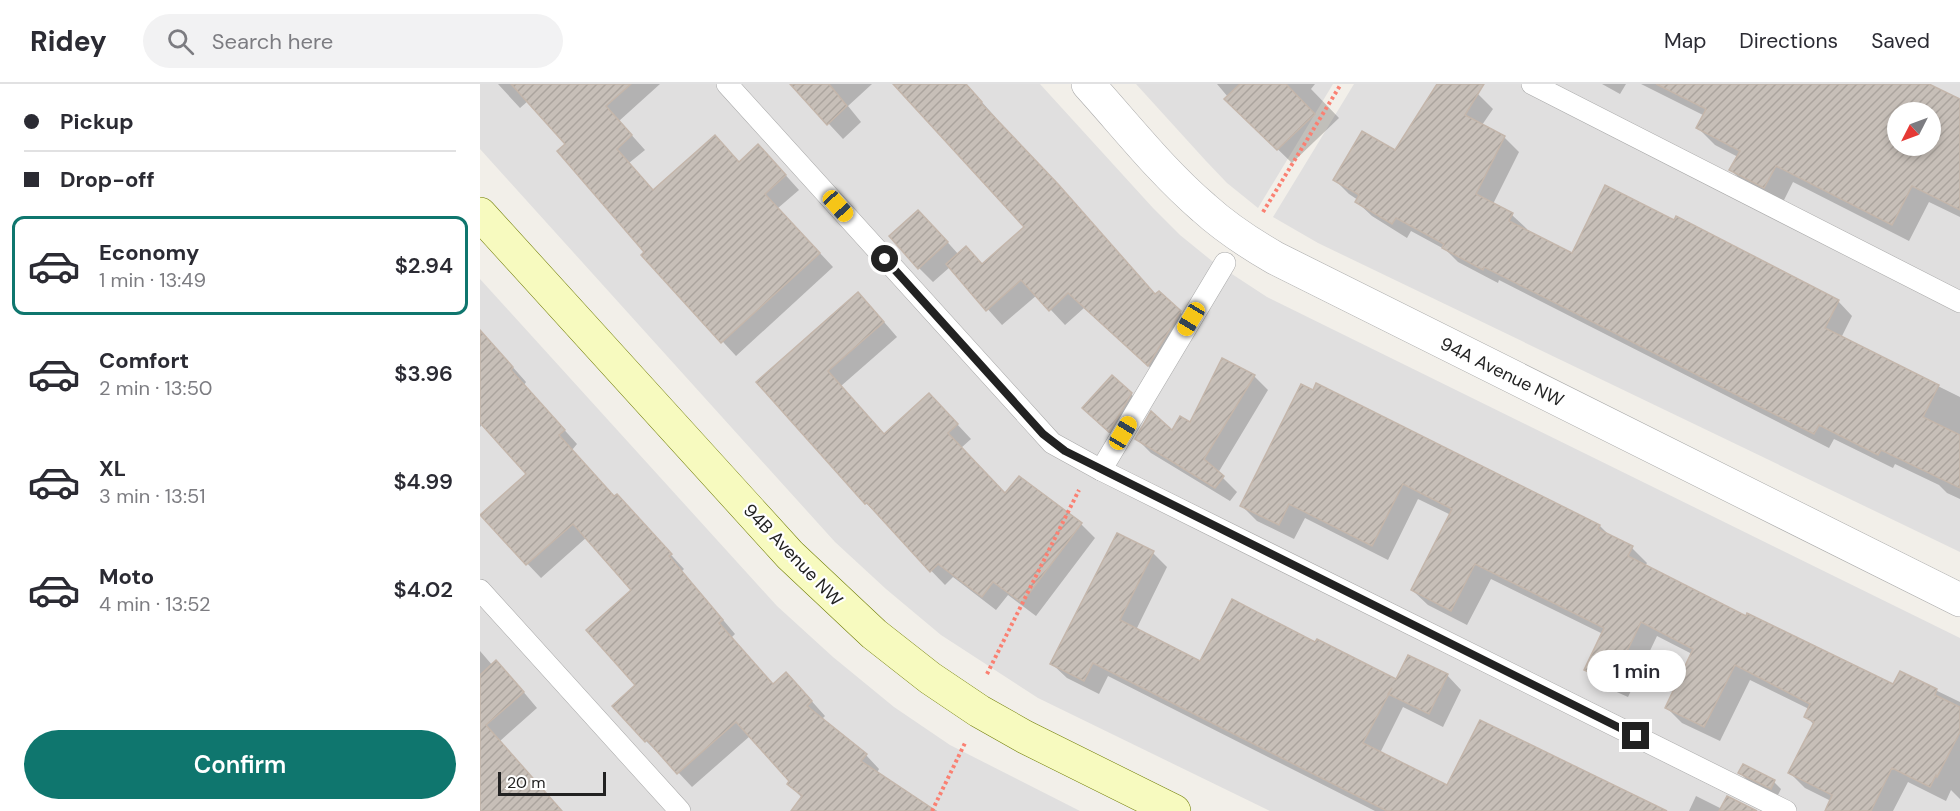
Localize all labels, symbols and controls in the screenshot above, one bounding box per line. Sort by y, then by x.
search box [143,14,563,68]
text: Ridey [30,23,107,60]
icon: search [164,25,197,58]
text: Search here [212,27,333,56]
text: Map [1664,27,1706,55]
text: Directions [1739,27,1838,55]
text: Saved [1871,27,1930,55]
north arrow [1887,102,1941,156]
map controls [1887,102,1941,156]
text: Pickup [60,107,134,136]
text: Drop-off [60,165,155,194]
car [819,187,857,225]
text: Economy [99,238,199,267]
icon: car [27,239,81,293]
route start [871,245,898,272]
text: $2.94 [395,251,453,280]
text: 1 min · 13:49 [99,267,206,293]
car [1174,299,1208,339]
street label: 94A Avenue NW [1436,332,1568,412]
text: Comfort [99,346,189,375]
icon: car [27,347,81,401]
text: $3.96 [394,359,453,388]
text: 2 min · 13:50 [99,375,213,401]
car [1106,413,1140,453]
text: XL [99,454,126,483]
icon: car [27,455,81,509]
text: $4.99 [393,467,453,496]
text: 3 min · 13:51 [99,483,205,509]
street label: 94B Avenue NW [738,499,848,611]
text: Moto [99,562,154,591]
icon: car [27,563,81,617]
text: $4.02 [394,575,453,604]
text: 4 min · 13:52 [99,591,211,617]
callout: 1 min [1586,649,1686,691]
text: 1 min [1613,658,1660,684]
route end [1622,722,1649,749]
button: Confirm [24,730,456,799]
scale bar [498,769,606,796]
text: 20 m [507,772,546,793]

